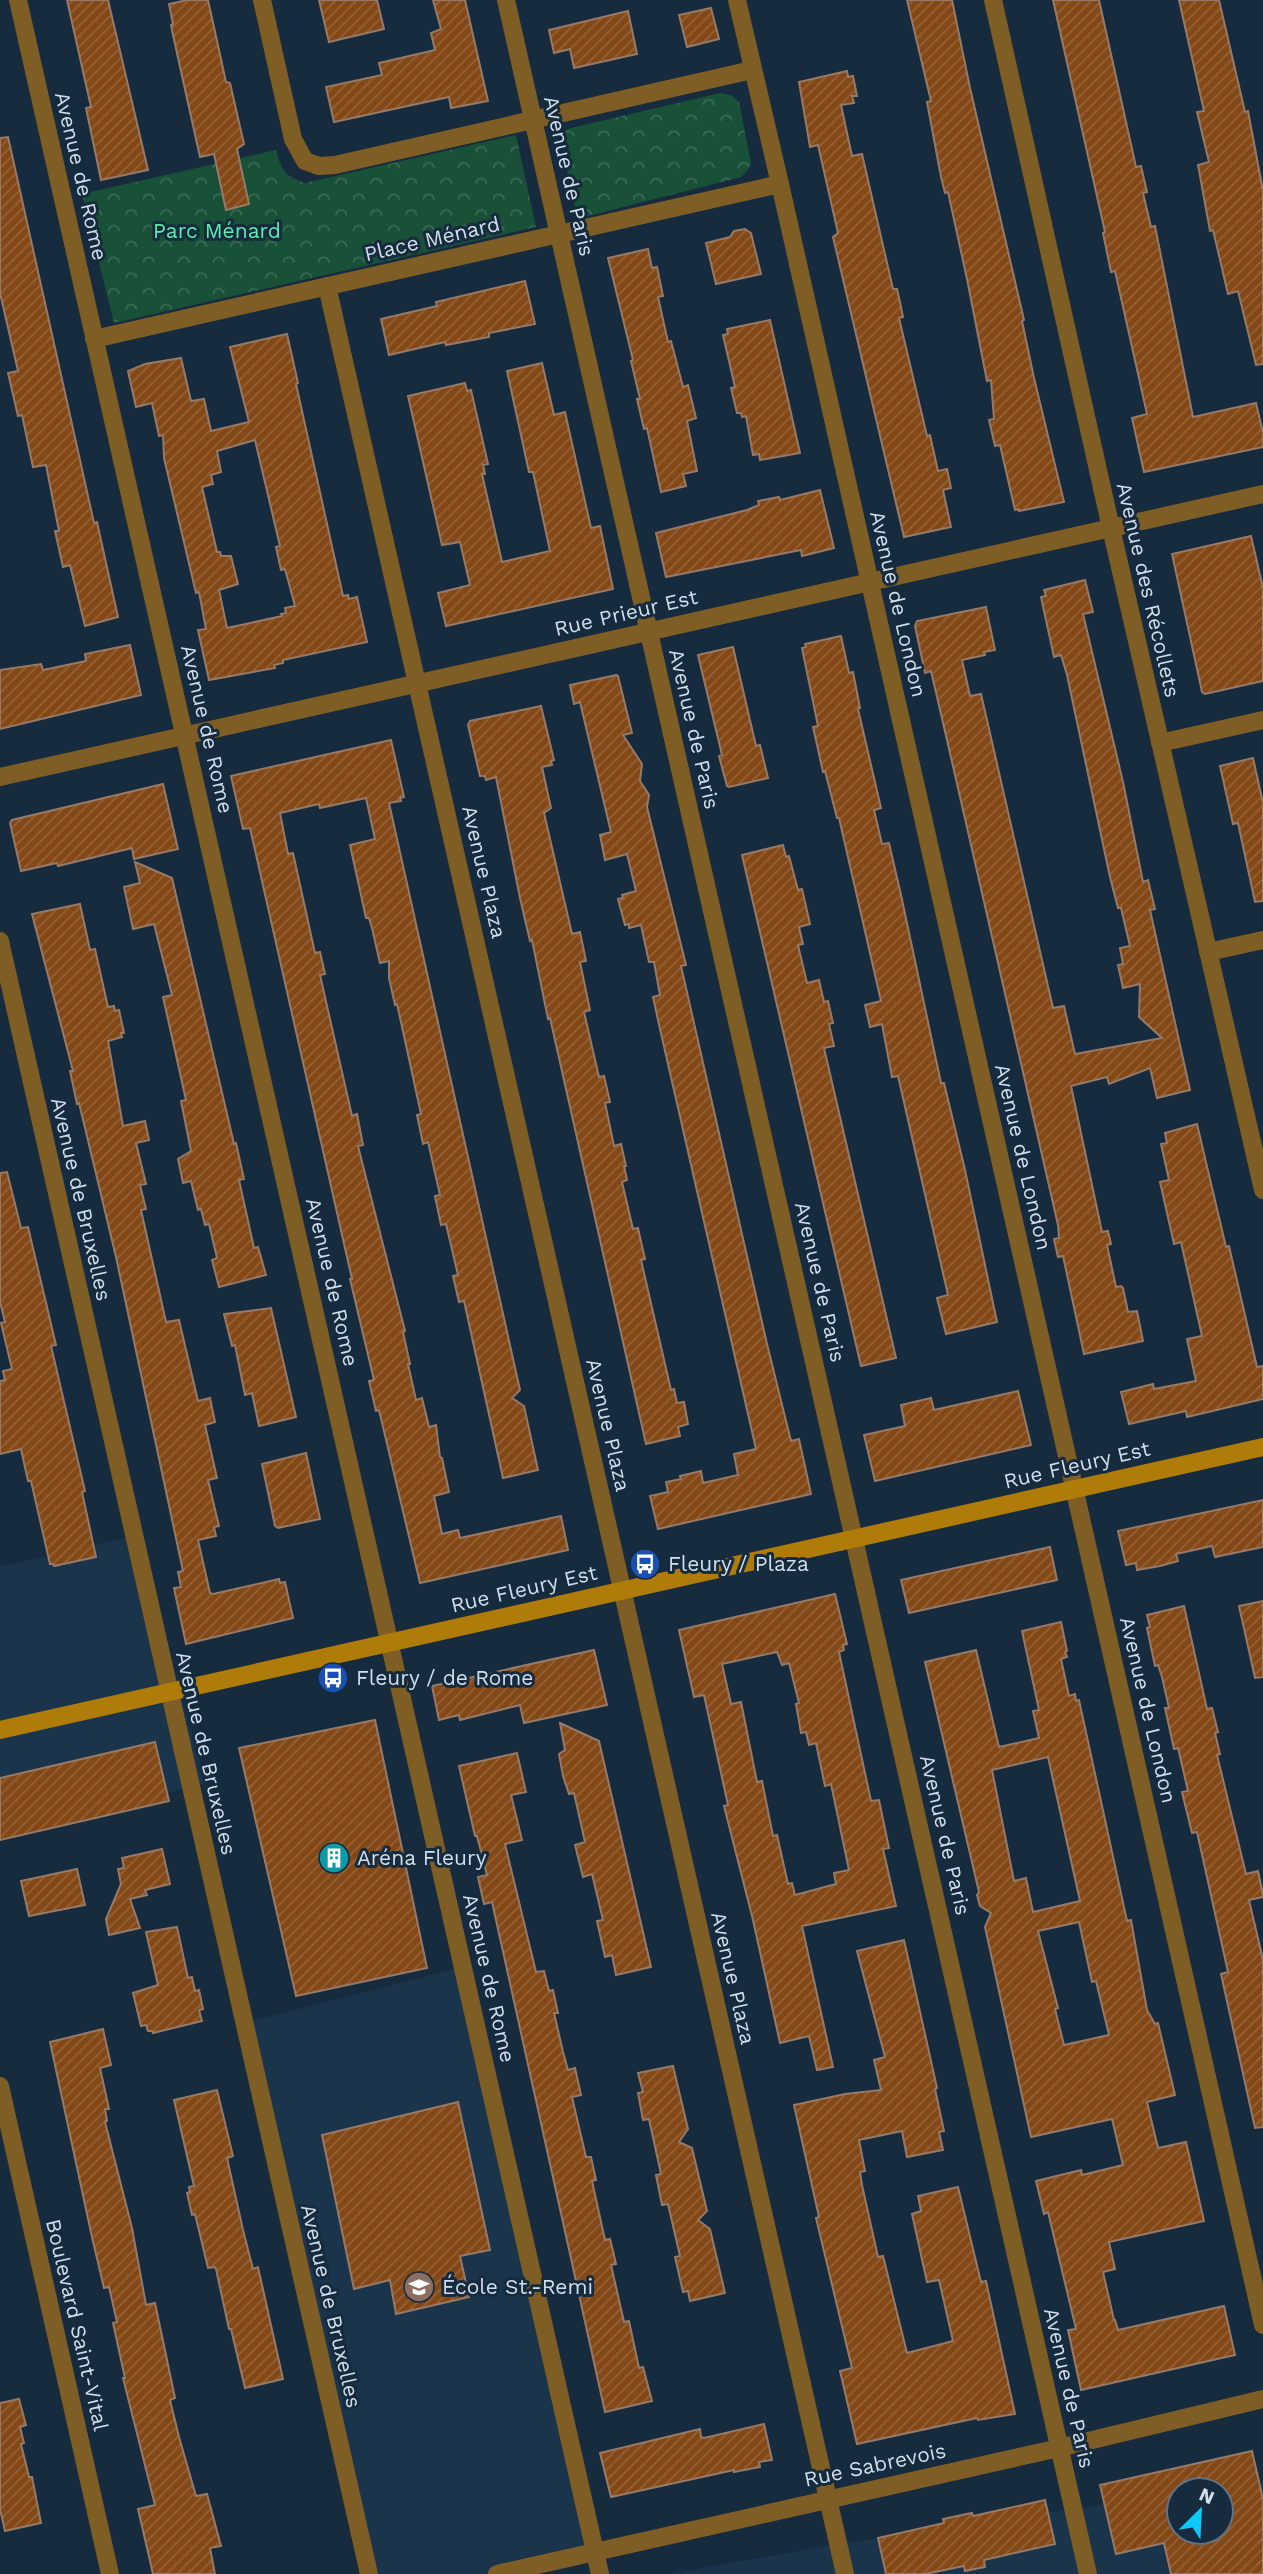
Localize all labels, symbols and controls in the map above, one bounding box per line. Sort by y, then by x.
street label: Avenue de Rome [50,89,113,263]
street label: Avenue de Paris [539,93,600,259]
street label: Place Ménard [362,211,502,266]
park label: Parc Ménard [153,218,281,243]
street label: Avenue des Récollets [1112,480,1185,700]
street label: Avenue de London [865,508,932,700]
street label: Rue Prieur Est [552,584,700,641]
street label: Avenue de Rome [176,642,239,816]
street label: Avenue de Paris [664,646,725,812]
street label: Avenue Plaza [457,803,512,941]
street label: Avenue de London [990,1061,1057,1253]
street label: Avenue de Bruxelles [46,1095,117,1303]
street label: Avenue de Rome [301,1195,364,1369]
street label: Avenue de Paris [790,1199,851,1365]
street label: Avenue Plaza [581,1356,636,1494]
street label: Rue Fleury Est [1001,1435,1153,1494]
bus stop icon: Fleury / Plaza [628,1547,662,1581]
place label: Fleury / Plaza [668,1551,809,1576]
street label: Rue Fleury Est [448,1559,600,1618]
street label: Avenue de London [1115,1614,1182,1806]
street label: Avenue de Bruxelles [171,1649,242,1857]
bus stop icon: Fleury / de Rome [316,1661,350,1695]
place label: Fleury / de Rome [356,1665,533,1690]
street label: Avenue de Paris [915,1752,976,1918]
building icon: Aréna Fleury [317,1841,351,1875]
place label: Aréna Fleury [357,1845,487,1870]
street label: Avenue de Rome [458,1891,521,2065]
street label: Avenue Plaza [706,1909,761,2047]
street label: Avenue de Bruxelles [296,2202,367,2410]
street label: Boulevard Saint-Vital [41,2217,114,2434]
school or university icon: École St.-Remi [402,2270,436,2304]
place label: École St.-Remi [442,2274,593,2299]
street label: Avenue de Paris [1039,2305,1100,2471]
street label: Rue Sabrevois [802,2437,948,2492]
north arrow [1165,2476,1235,2546]
text: N [1196,2483,1218,2509]

